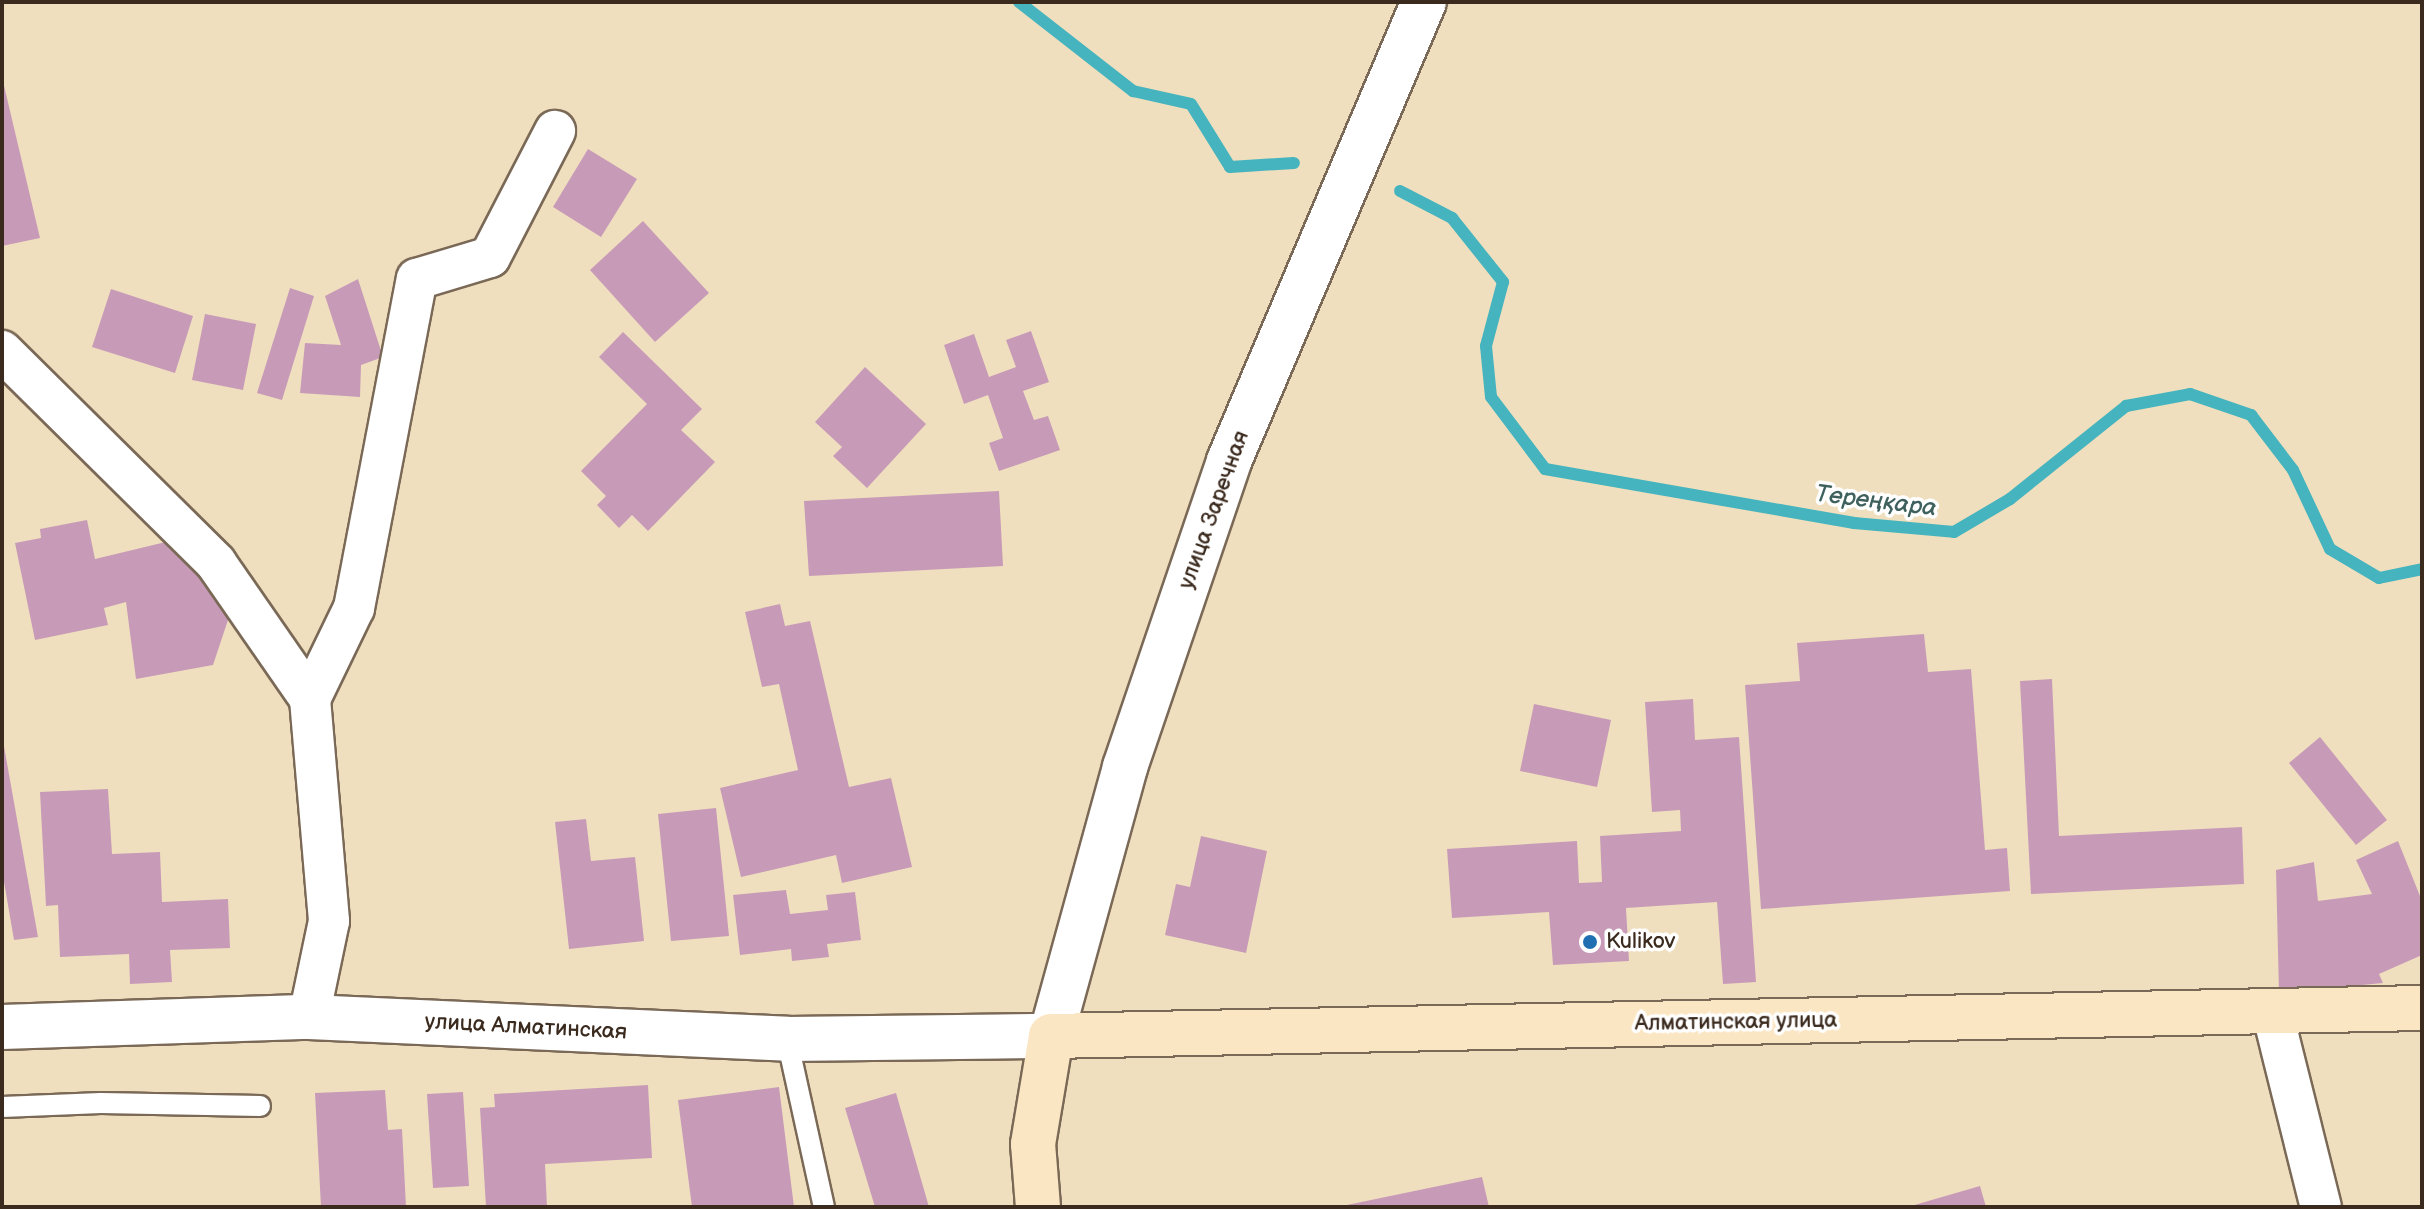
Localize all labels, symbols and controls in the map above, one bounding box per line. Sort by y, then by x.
street label: улица Заречная [1173,427,1255,593]
water label: Тереңқара [1814,479,1938,523]
place label: Kulikov [1606,929,1675,955]
marker: Kulikov [1581,933,1599,951]
street label: Алматинская улица [1635,1007,1837,1037]
street label: улица Алматинская [424,1009,628,1045]

